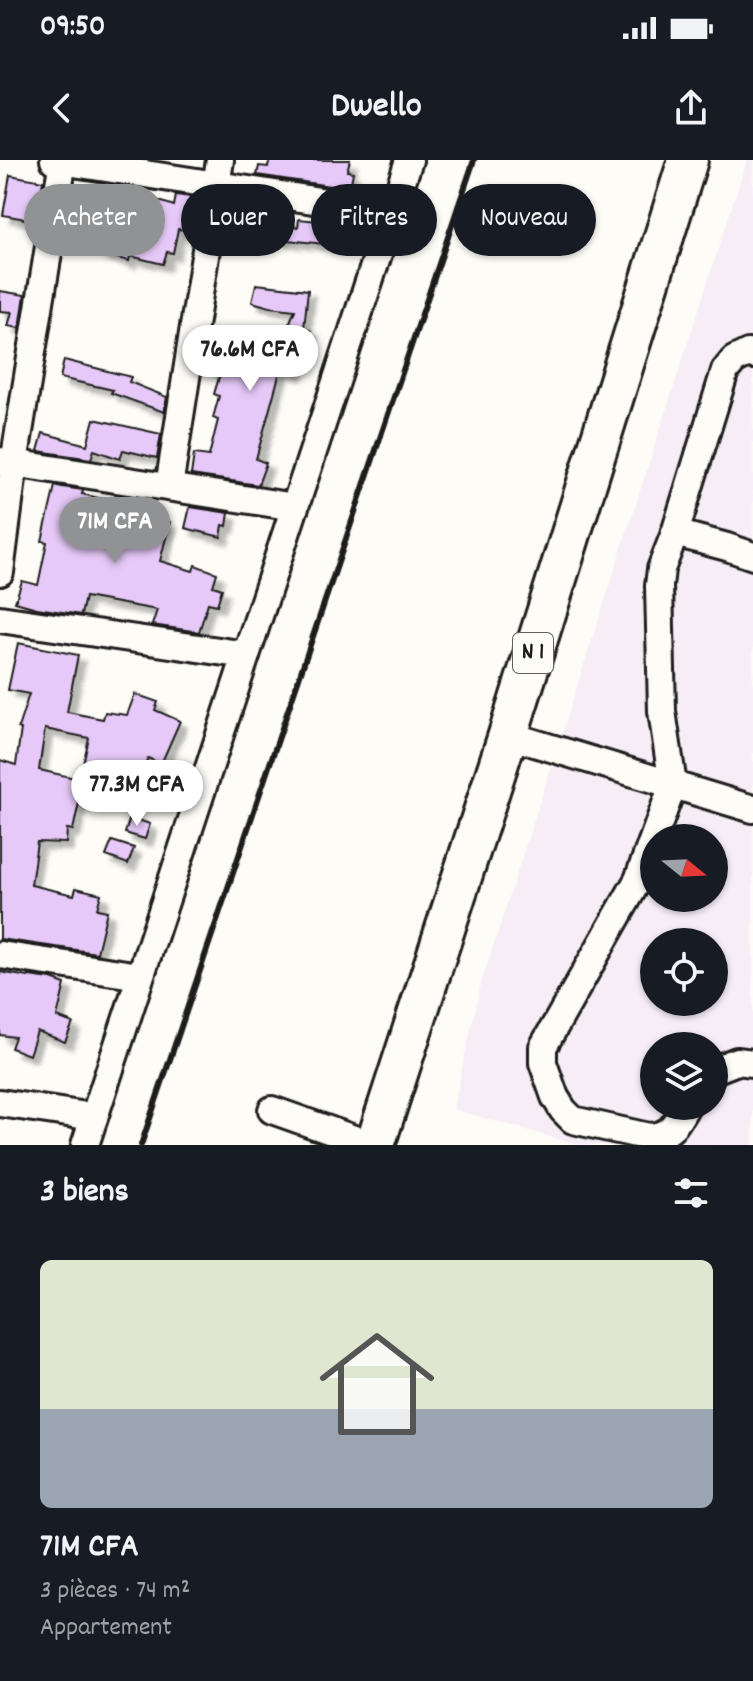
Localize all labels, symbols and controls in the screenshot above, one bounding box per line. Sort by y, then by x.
text: 09:50 [40,7,105,50]
text: Dwello [331,82,422,134]
icon: back [40,86,84,130]
icon: share [669,86,713,130]
chip: Acheter [24,184,165,256]
chip: Louer [181,184,295,256]
chip: Filtres [311,184,437,256]
chip: Nouveau [453,184,596,256]
pin: 76.6M CFA [158,325,342,393]
text: 76.6M CFA [200,332,300,369]
pin: 71M CFA [41,497,189,565]
text: 71M CFA [77,504,153,541]
road number: N 1 [513,633,553,673]
pin: 77.3M CFA [45,760,229,828]
text: 77.3M CFA [89,767,185,804]
north arrow [640,824,728,912]
map controls [640,824,728,1120]
button: locate [640,928,728,1016]
button: layers [640,1032,728,1120]
text: 3 biens [40,1169,129,1218]
icon: filters [669,1171,713,1215]
icon: home [305,1312,449,1456]
text: 71M CFA [40,1524,139,1573]
text: 3 pièces · 74 m² [40,1573,190,1610]
text: Appartement [40,1610,172,1647]

